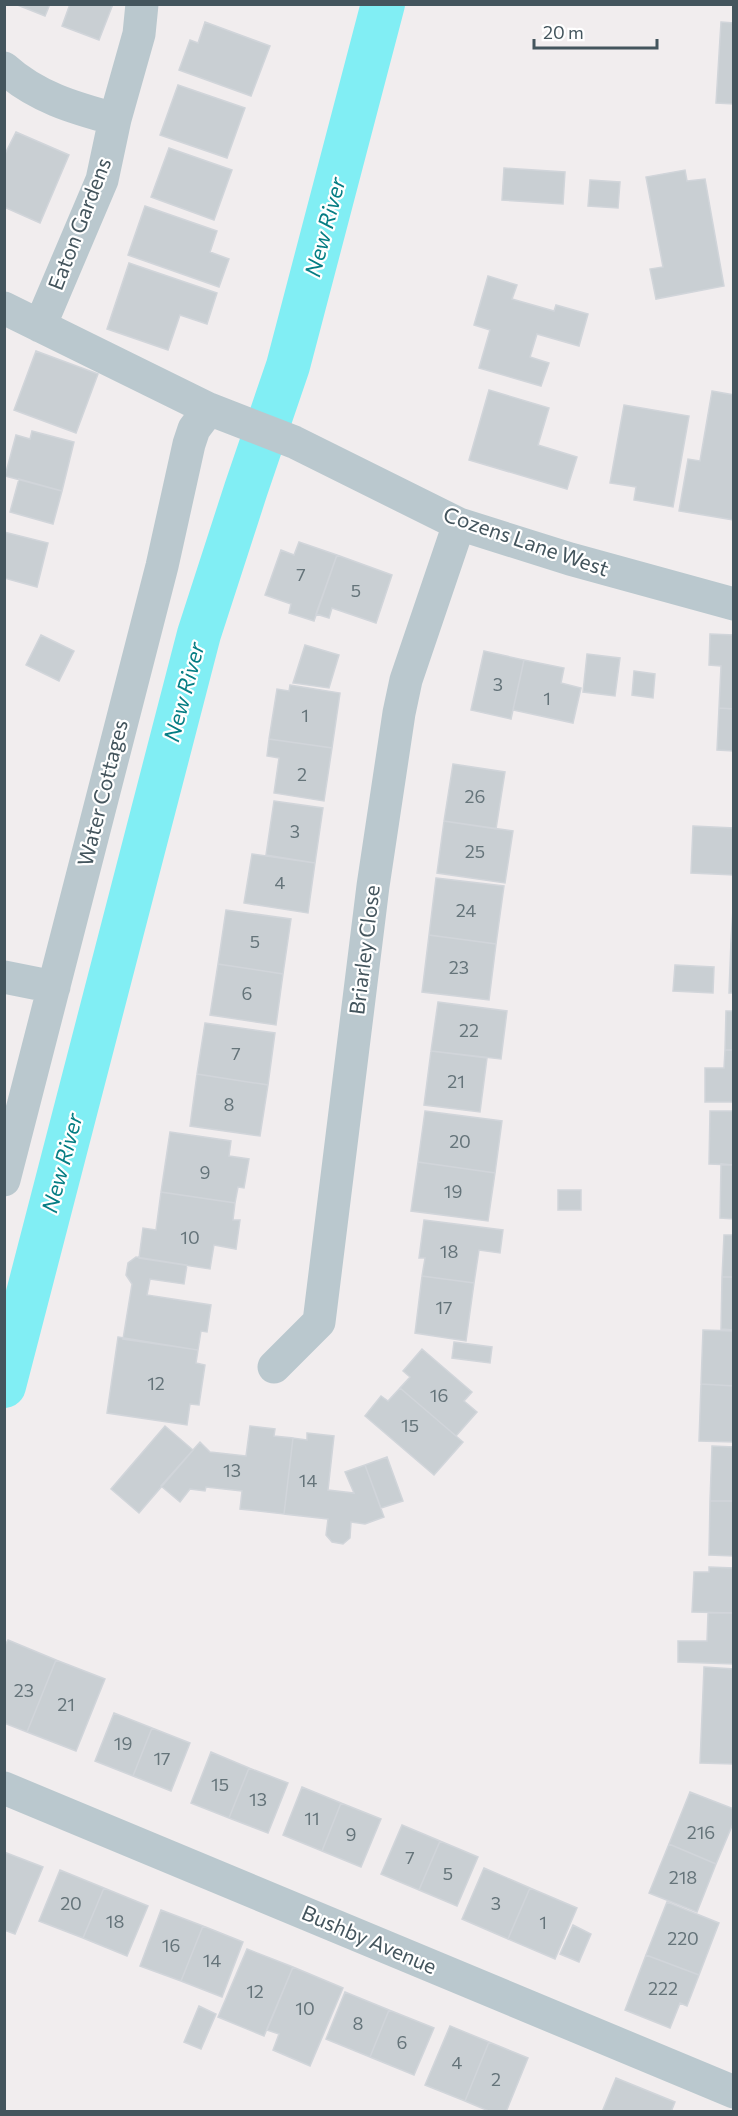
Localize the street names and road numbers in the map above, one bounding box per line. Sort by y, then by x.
street label: Eaton Gardens [42,154,115,293]
street label: Cozens Lane West [440,501,612,581]
street label: Water Cottages [71,717,132,868]
street label: Briarley Close [343,884,384,1016]
street label: Bushby Avenue [298,1899,441,1978]

